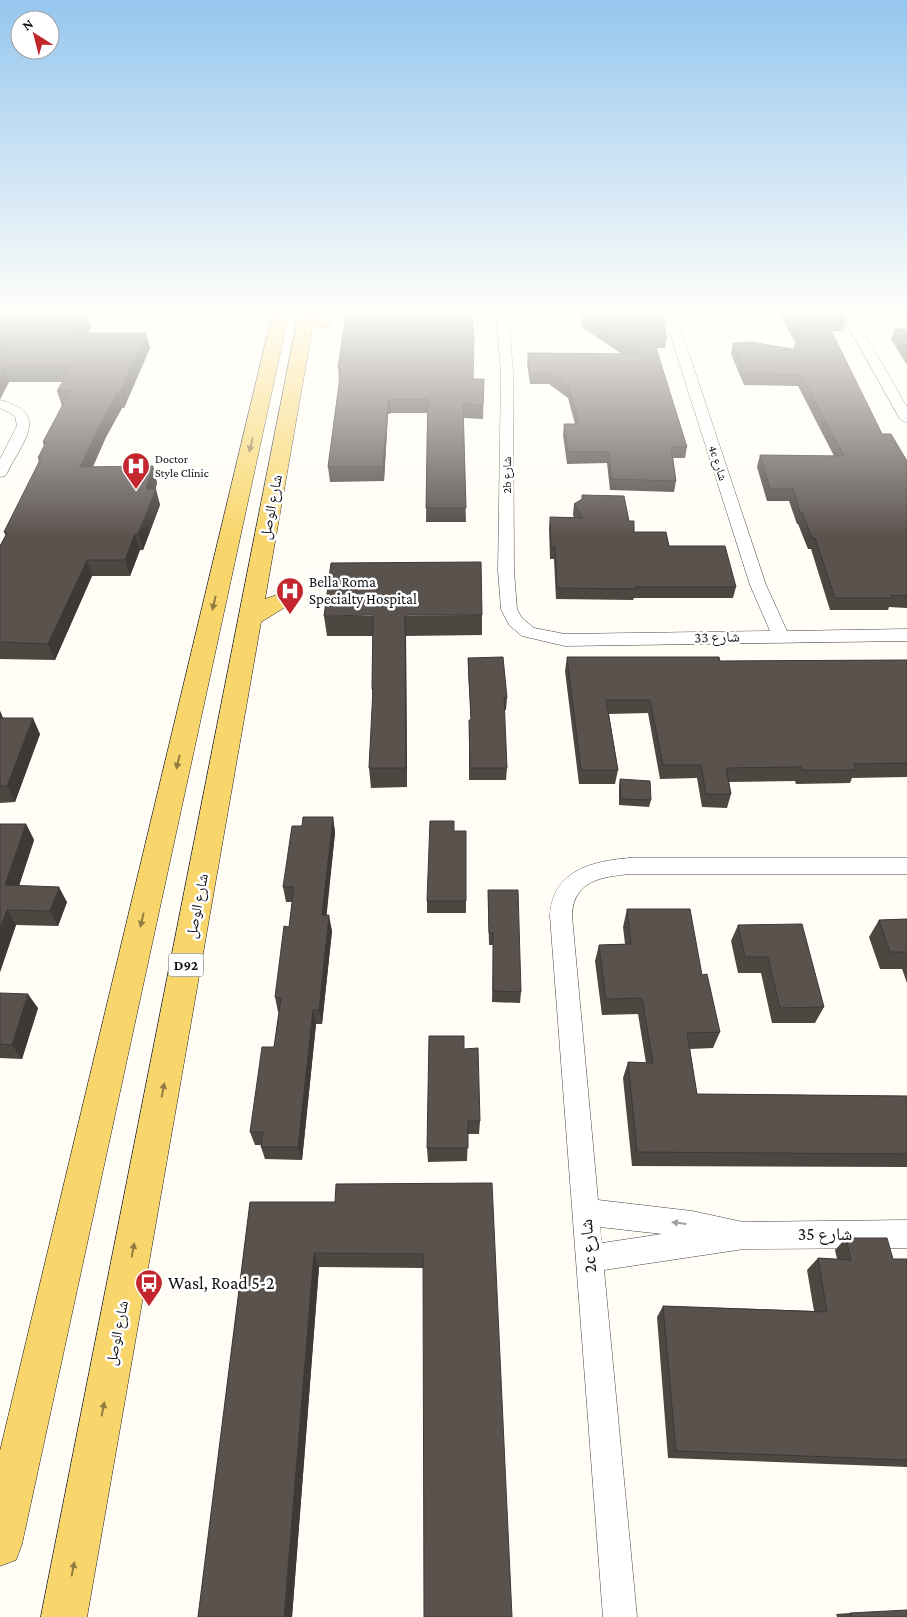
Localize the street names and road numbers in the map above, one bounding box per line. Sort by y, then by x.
street label: 4c شارع [705,444,730,483]
street label: 2b شارع [500,456,515,493]
street label: شارع الوصل [257,473,287,541]
street label: شارع 33 [694,629,740,647]
street label: شارع الوصل [183,872,213,940]
road number: D92 [168,954,204,976]
street label: 2c شارع [576,1218,601,1274]
street label: شارع 35 [798,1224,852,1245]
street label: شارع الوصل [103,1299,133,1367]

